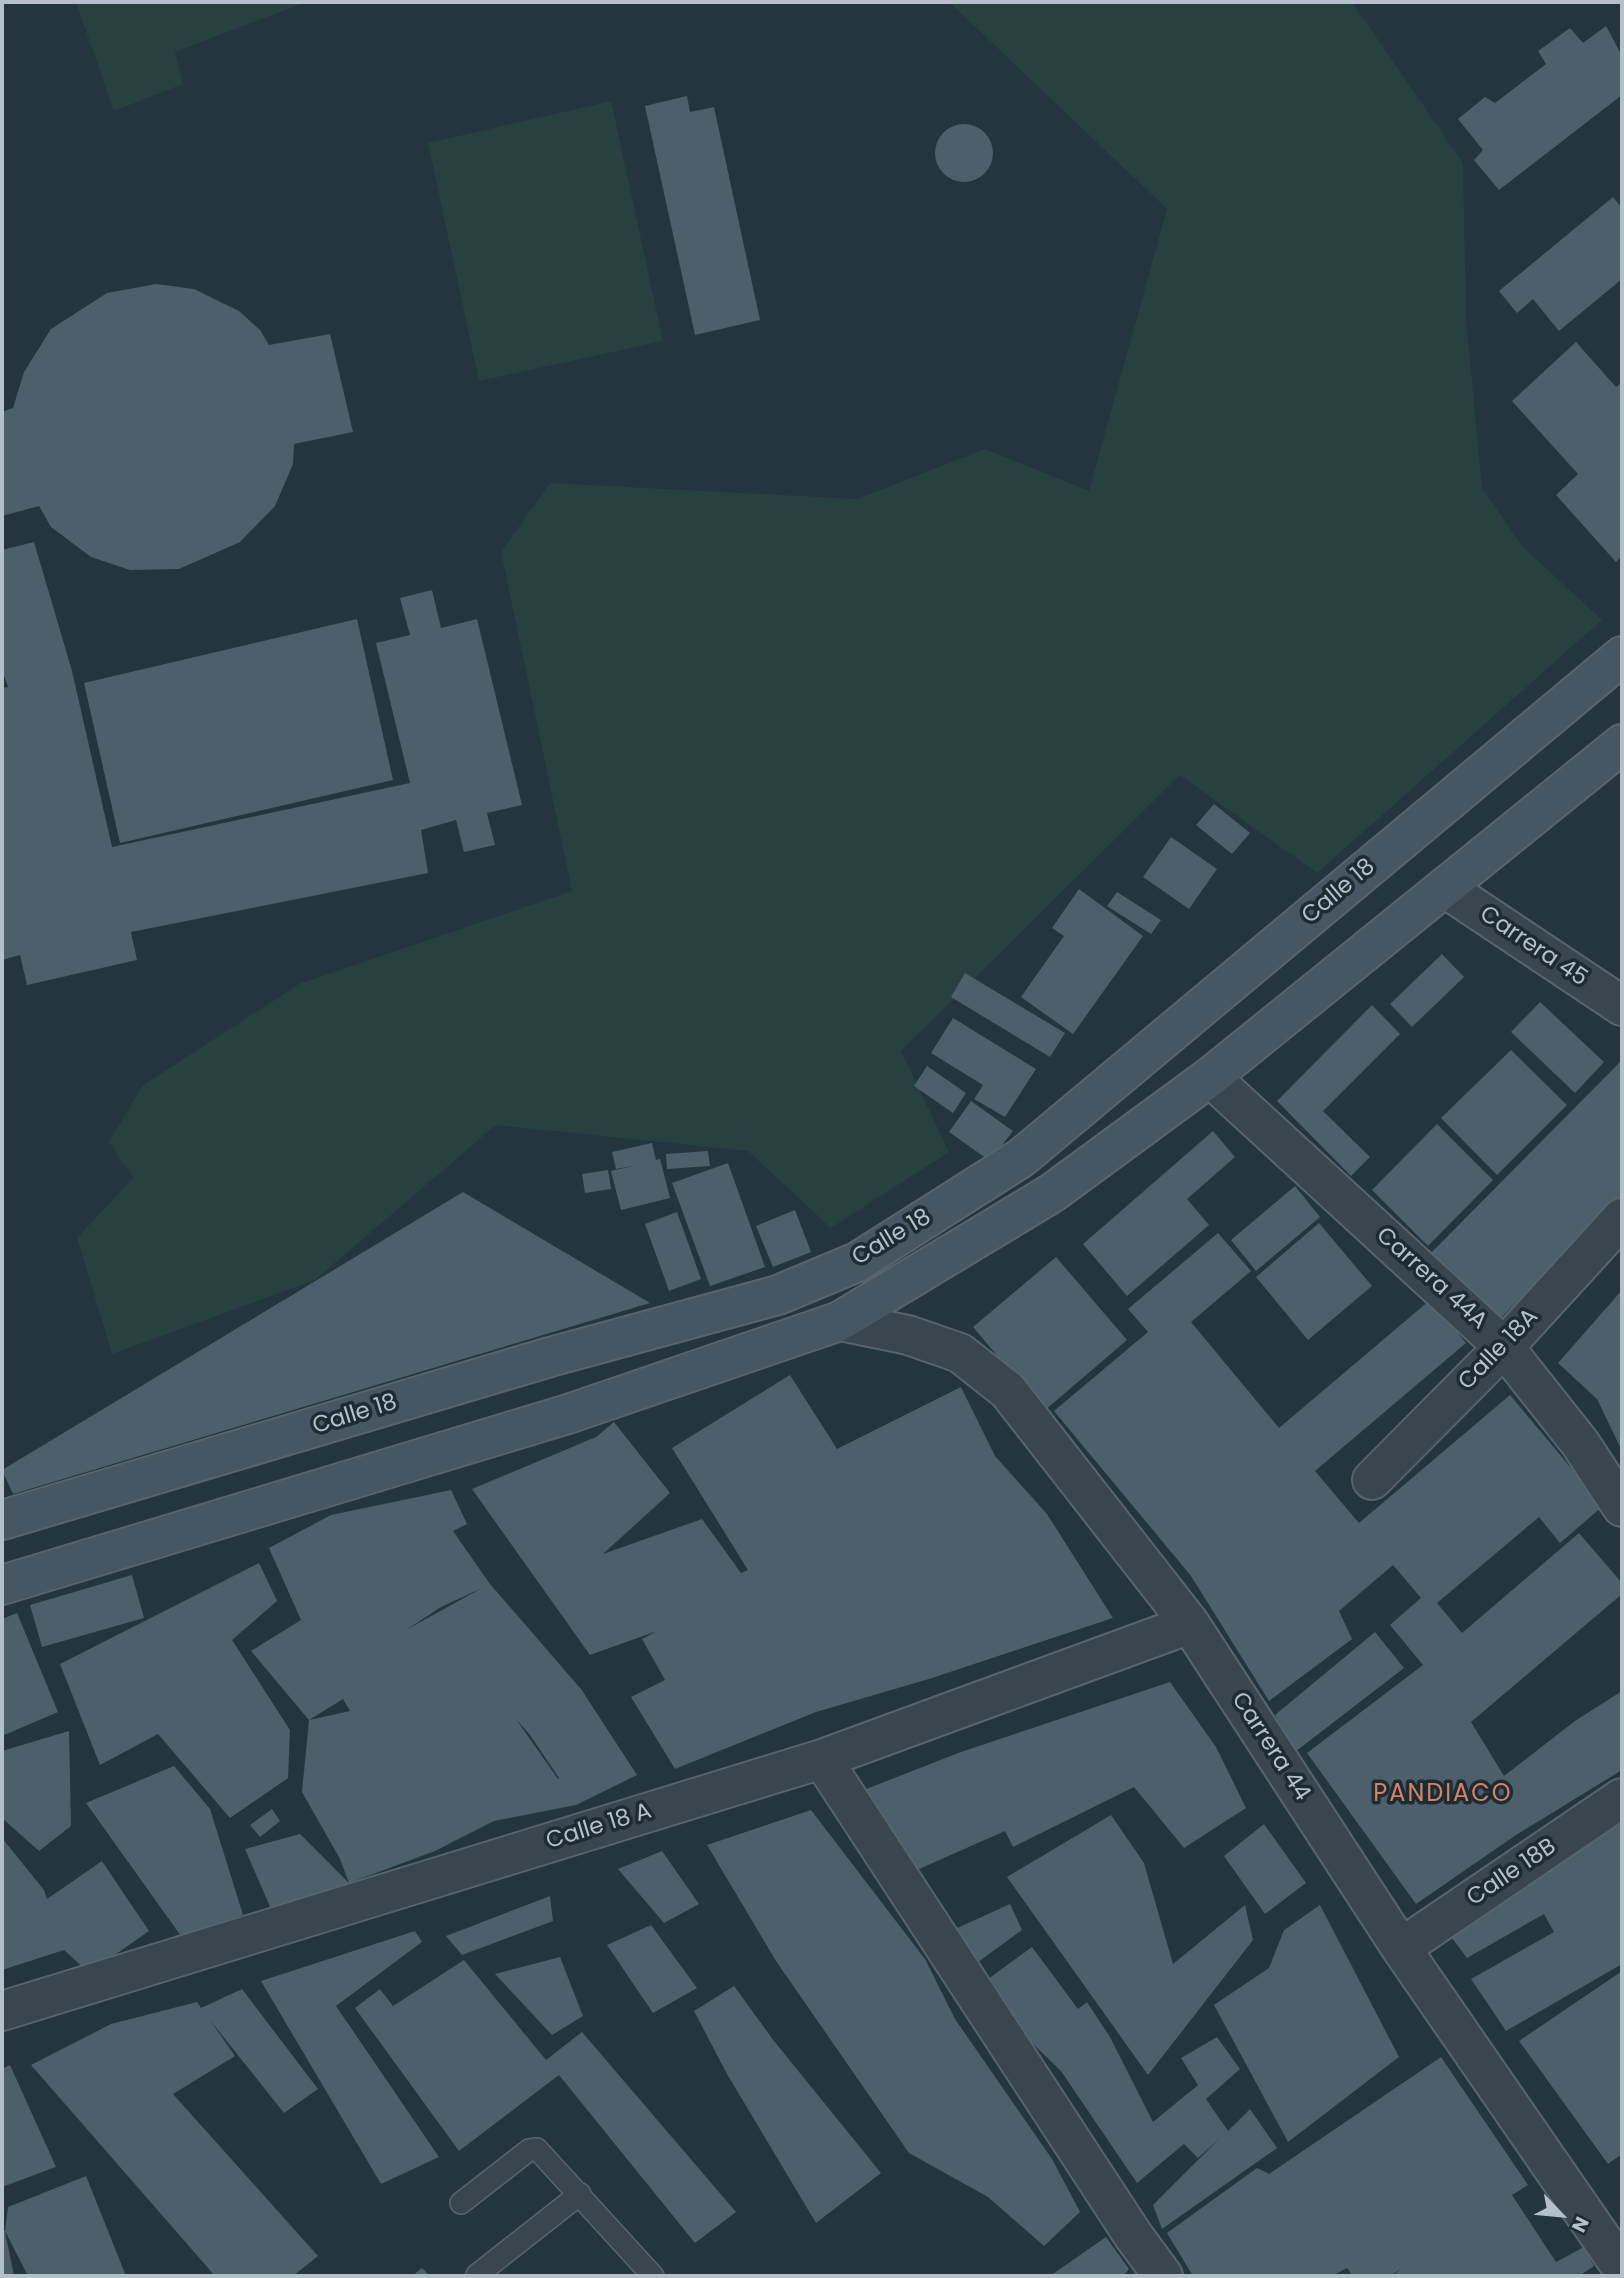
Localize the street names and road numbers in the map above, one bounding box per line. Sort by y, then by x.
street label: Calle 18 [1297,854,1381,930]
street label: Carrera 45 [1474,901,1592,993]
street label: Calle 18 [848,1204,936,1272]
street label: Carrera 44A [1370,1222,1492,1336]
street label: Calle 18A [1454,1304,1544,1396]
street label: Calle 18 [309,1389,401,1441]
street label: Carrera 44 [1225,1688,1315,1806]
street label: Calle 18 A [543,1798,655,1856]
street label: Calle 18B [1462,1833,1562,1913]

